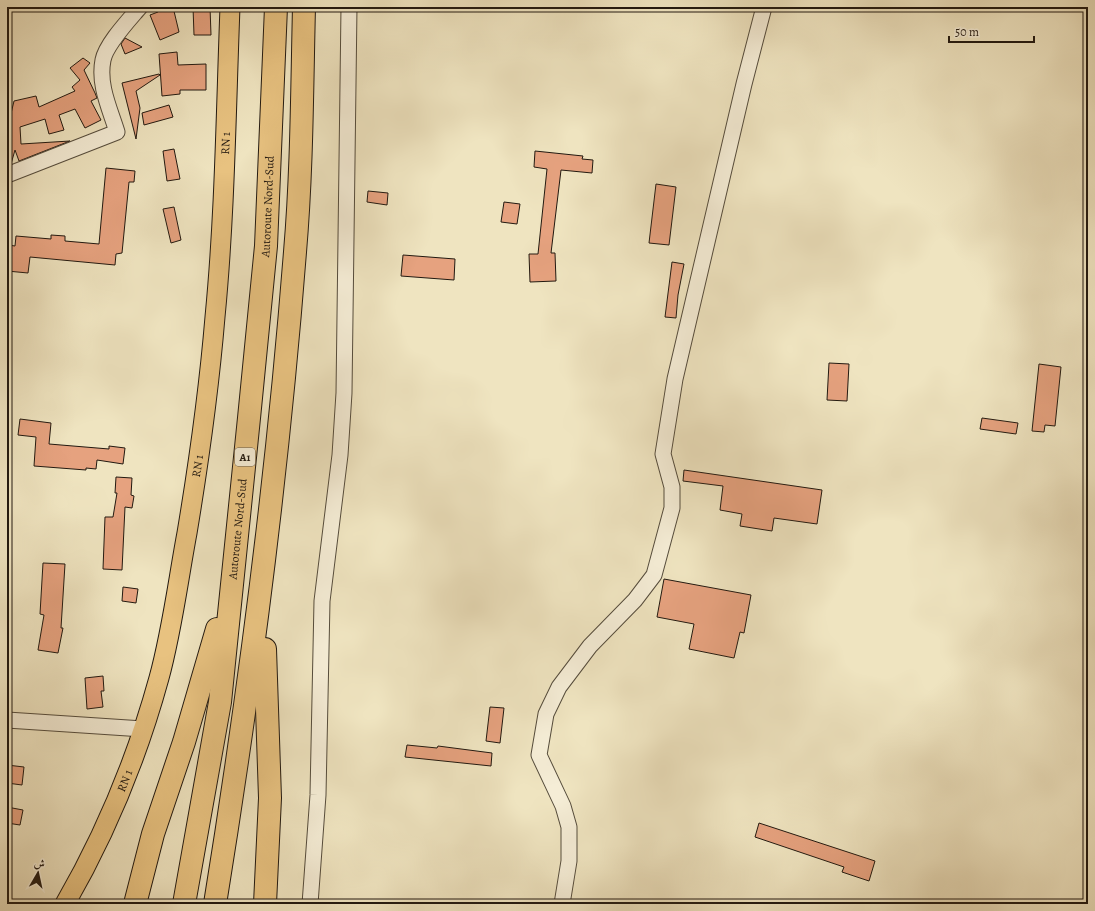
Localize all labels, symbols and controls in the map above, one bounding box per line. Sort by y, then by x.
scale bar [949,18,1034,44]
text: 50 m [955,24,979,40]
street label: RN 1 [217,132,234,155]
street label: Autoroute Nord-Sud [257,155,278,259]
road number: A1 [235,448,255,466]
street label: RN 1 [188,454,207,478]
street label: Autoroute Nord-Sud [224,477,251,581]
street label: RN 1 [113,767,136,794]
north arrow [18,853,58,893]
text: ش [33,855,46,872]

